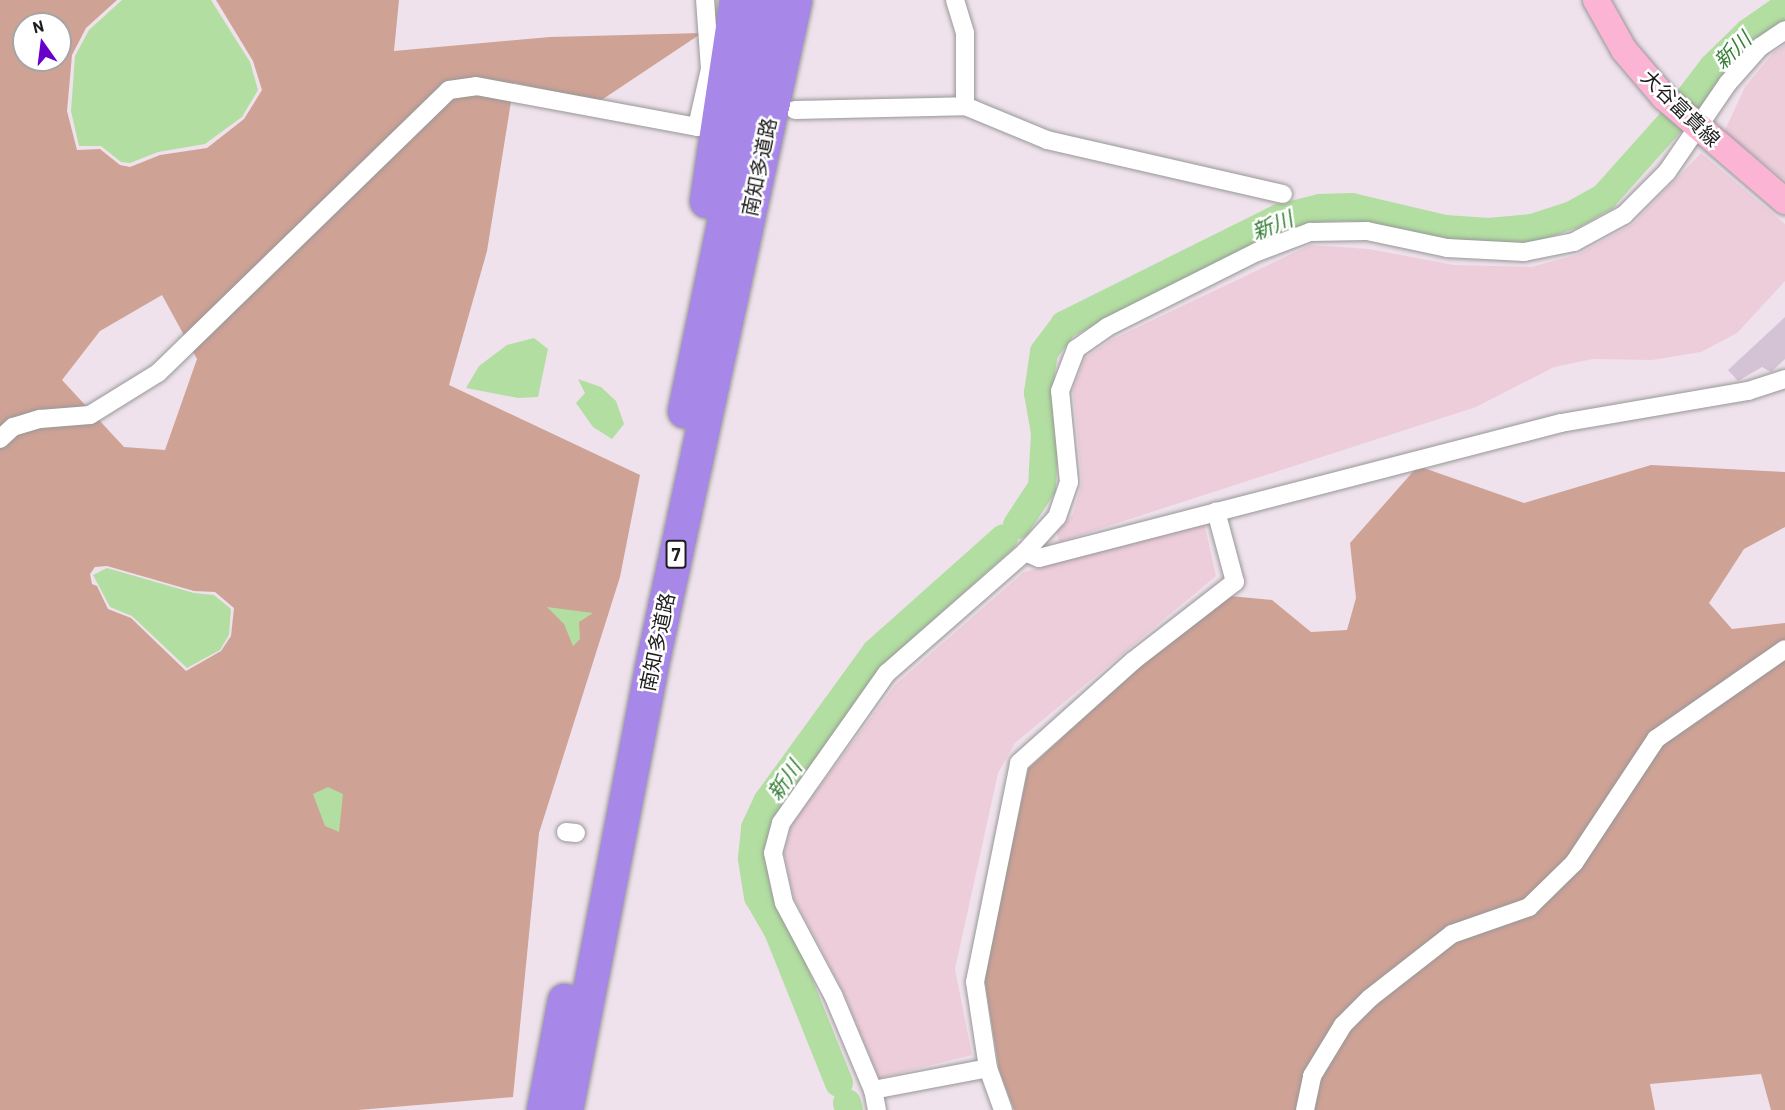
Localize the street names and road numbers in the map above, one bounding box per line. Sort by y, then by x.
street label: 大谷富貴線 [1637,65,1725,151]
street label: 南知多道路 [737,116,781,218]
road number: 7 [666,539,686,569]
street label: 南知多道路 [635,591,679,693]

